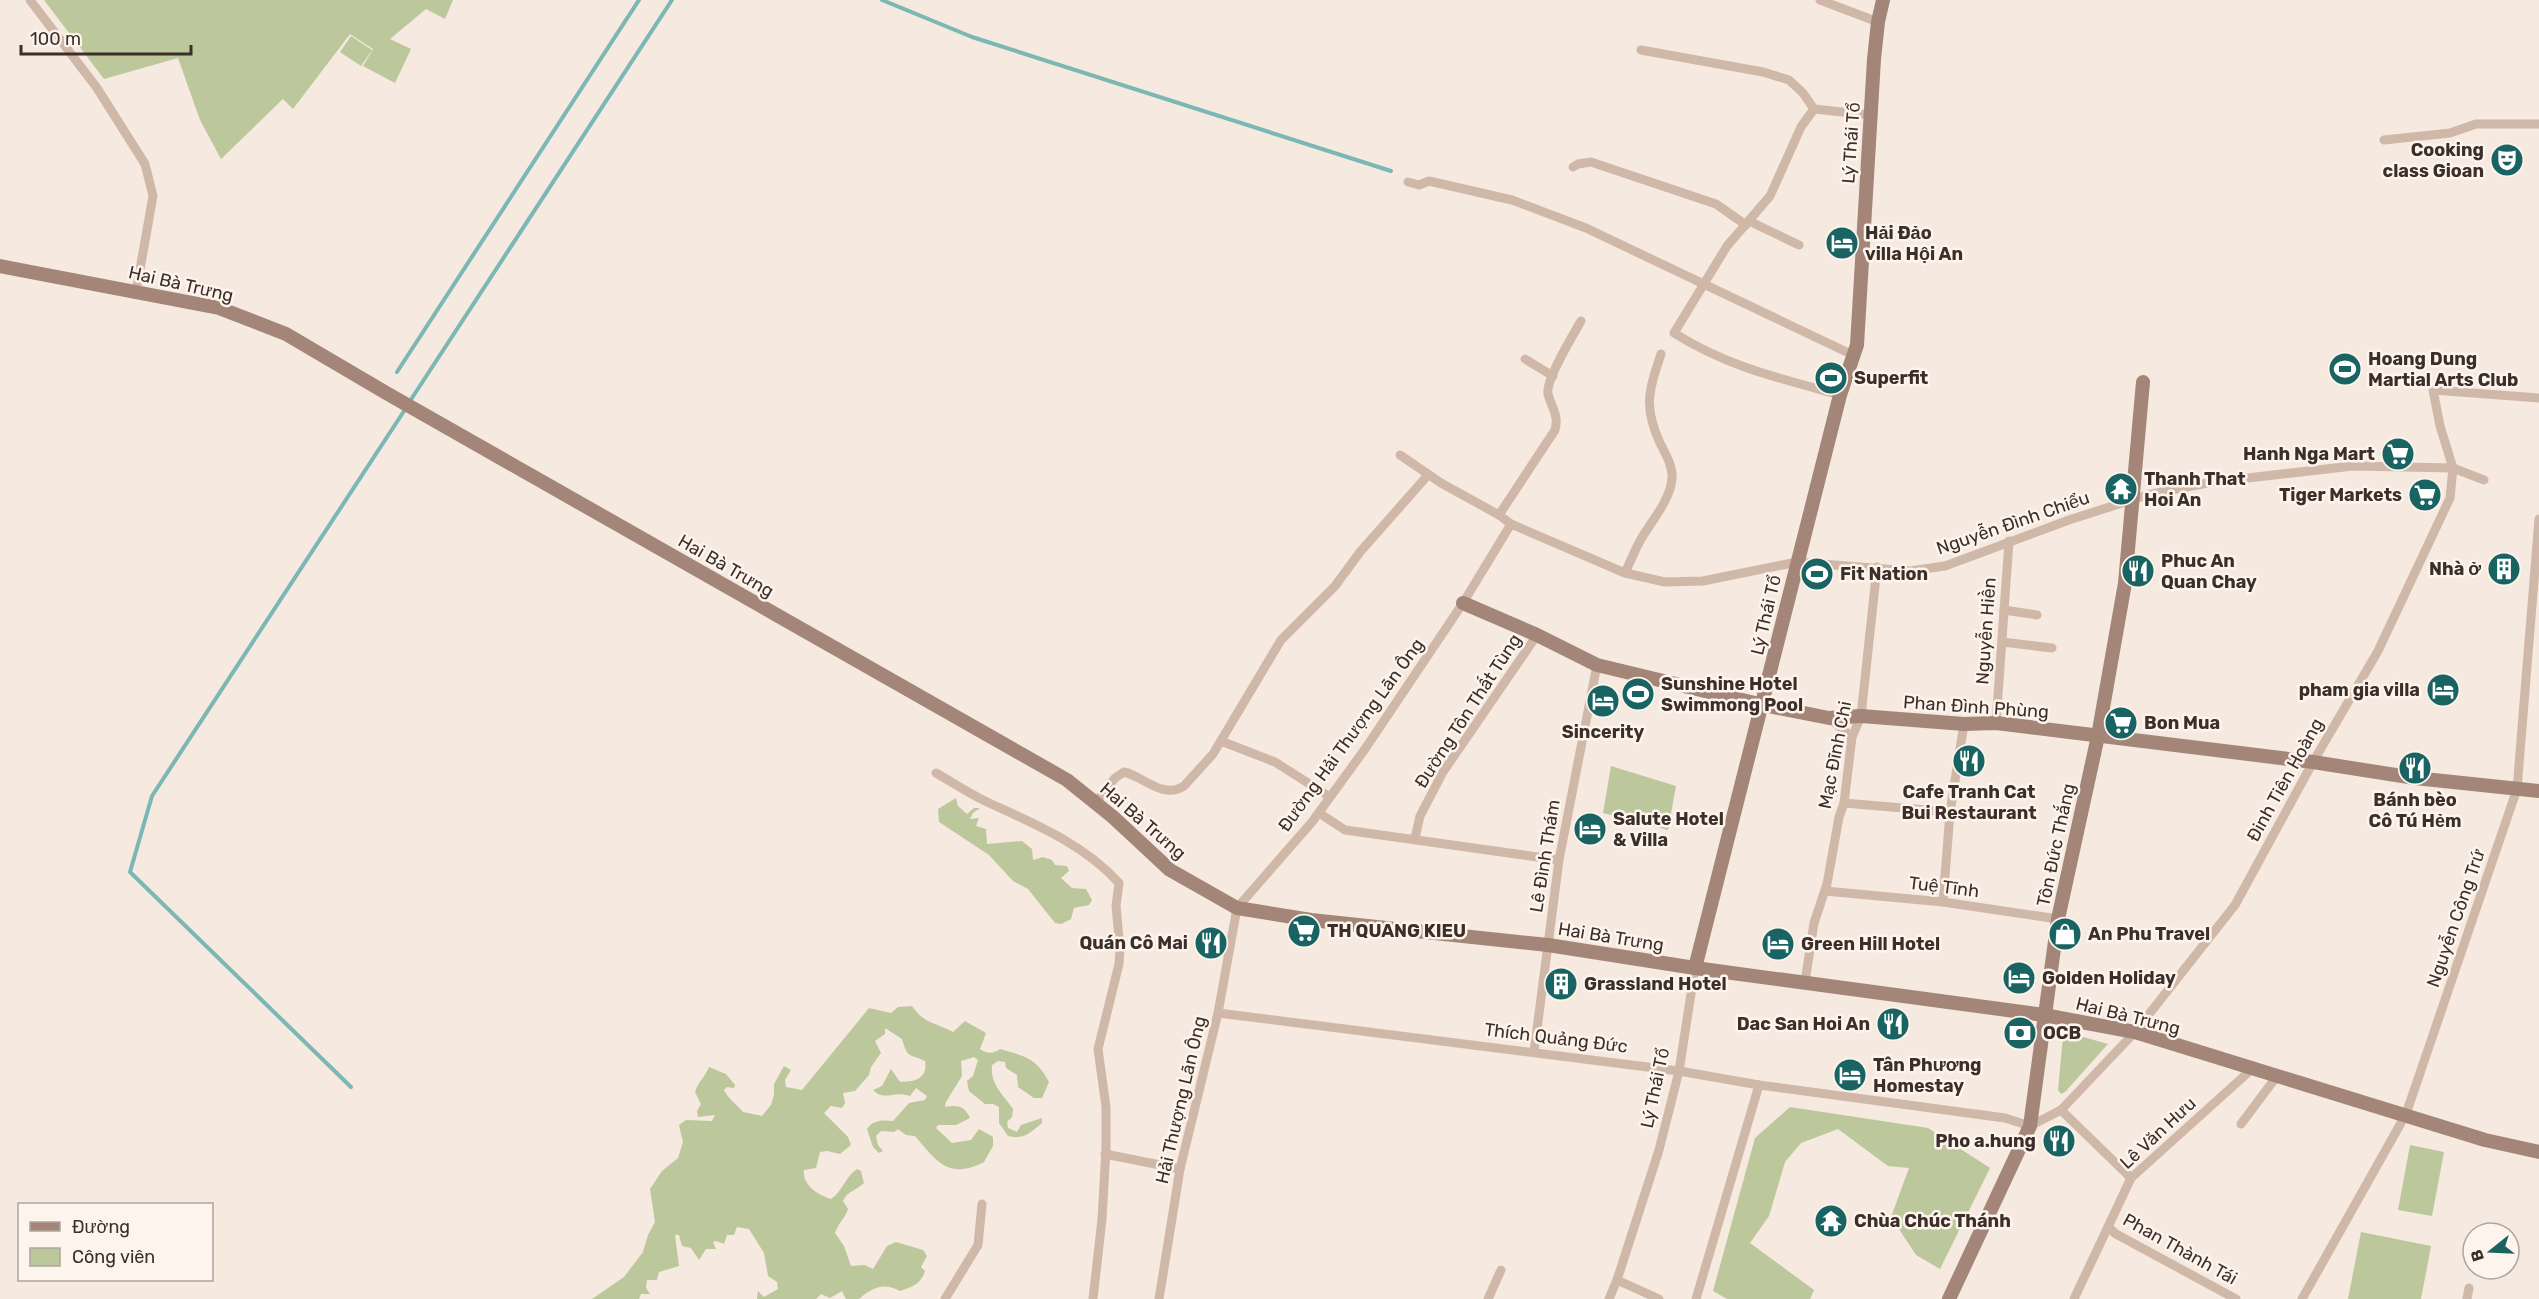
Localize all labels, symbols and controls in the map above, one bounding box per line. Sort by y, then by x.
scale bar [21,18,190,56]
text: 100 m [30,28,81,50]
street label: Lý Thái Tổ [1837,102,1865,184]
place label: Cooking class Gioan [2383,139,2484,182]
theatre icon: Cooking class Gioan [2489,142,2525,178]
place label: Hải Đảo villa Hội An [1865,222,1963,265]
hotel icon: Hải Đảo villa Hội An [1824,225,1860,261]
street label: Hai Bà Trưng [126,261,236,307]
place label: Hoang Dung Martial Arts Club [2368,348,2518,391]
sports icon: Hoang Dung Martial Arts Club [2327,351,2363,387]
sports icon: Superfit [1813,360,1849,396]
place label: Superfit [1854,367,1928,389]
supermarket icon: Hanh Nga Mart [2380,436,2416,472]
place label: Hanh Nga Mart [2243,443,2375,465]
place label: Thanh That Hoi An [2144,468,2246,511]
temple icon: Thanh That Hoi An [2103,471,2139,507]
supermarket icon: Tiger Markets [2407,477,2443,513]
place label: Tiger Markets [2279,484,2402,506]
street label: Nguyễn Đình Chiểu [1933,486,2092,560]
street label: Hai Bà Trưng [674,530,778,602]
place label: Phuc An Quan Chay [2161,550,2257,593]
building icon: Nhà ở [2486,551,2522,587]
restaurant icon: Phuc An Quan Chay [2120,553,2156,589]
sports icon: Fit Nation [1799,556,1835,592]
place label: Nhà ở [2429,558,2481,580]
place label: Fit Nation [1840,563,1928,585]
street label: Lý Thái Tổ [1746,573,1786,657]
street label: Nguyễn Hiền [1970,577,2001,685]
street label: Đường Tôn Thất Tùng [1409,629,1526,792]
street label: Đường Hải Thượng Lãn Ông [1273,634,1429,836]
hotel icon: pham gia villa [2425,672,2461,708]
place label: Sunshine Hotel Swimmong Pool [1661,673,1803,716]
sports icon: Sunshine Hotel Swimmong Pool [1620,676,1656,712]
place label: pham gia villa [2299,679,2420,701]
hotel icon: Sincerity [1585,683,1621,719]
street label: Phan Đình Phùng [1902,691,2050,723]
street label: Mạc Đĩnh Chi [1814,699,1856,811]
supermarket icon: Bon Mua [2103,705,2139,741]
place label: Bon Mua [2144,712,2220,734]
street label: Đinh Tiên Hoàng [2242,714,2328,846]
place label: Sincerity [1562,721,1644,743]
restaurant icon: Cafe Tranh Cat Bui Restaurant [1951,743,1987,779]
restaurant icon: Bánh bèo Cô Tú Hẻm [2397,750,2433,786]
street label: Hai Bà Trưng [1095,778,1191,864]
place label: Cafe Tranh Cat Bui Restaurant [1901,781,2037,824]
street label: Tôn Đức Thắng [2031,781,2080,909]
place label: Bánh bèo Cô Tú Hẻm [2369,789,2461,832]
street label: Lê Đình Thám [1525,798,1565,914]
place label: Salute Hotel & Villa [1613,808,1724,851]
hotel icon: Salute Hotel & Villa [1572,811,1608,847]
street label: Nguyễn Công Trứ [2421,846,2490,990]
street label: Tuệ Tĩnh [1908,872,1980,902]
supermarket icon: TH QUANG KIEU [1286,913,1322,949]
shop icon: An Phu Travel [2047,916,2083,952]
street label: Hai Bà Trưng [1556,918,1666,956]
place label: TH QUANG KIEU [1327,920,1466,942]
place label: An Phu Travel [2088,923,2210,945]
restaurant icon: Quán Cô Mai [1193,925,1229,961]
hotel icon: Green Hill Hotel [1760,926,1796,962]
place label: Quán Cô Mai [1079,932,1188,954]
place label: Green Hill Hotel [1801,933,1940,955]
hotel icon: Golden Holiday [2001,960,2037,996]
building icon: Grassland Hotel [1543,966,1579,1002]
place label: Golden Holiday [2042,967,2176,989]
place label: Grassland Hotel [1584,973,1727,995]
street label: Hai Bà Trưng [2073,992,2183,1040]
restaurant icon: Dac San Hoi An [1875,1006,1911,1042]
place label: Dac San Hoi An [1737,1013,1870,1035]
street label: Hải Thượng Lãn Ông [1151,1014,1211,1186]
bank icon: OCB [2002,1015,2038,1051]
street label: Thích Quảng Đức [1483,1018,1629,1058]
place label: OCB [2043,1022,2081,1044]
street label: Lý Thái Tổ [1636,1046,1674,1130]
place label: Tân Phương Homestay [1873,1054,1981,1097]
hotel icon: Tân Phương Homestay [1832,1057,1868,1093]
street label: Lê Văn Hưu [2115,1092,2201,1174]
restaurant icon: Pho a.hung [2041,1123,2077,1159]
place label: Pho a.hung [1935,1130,2036,1152]
legend [18,1203,213,1281]
temple icon: Chùa Chúc Thánh [1813,1203,1849,1239]
street label: Phan Thành Tái [2119,1209,2241,1289]
place label: Chùa Chúc Thánh [1854,1210,2011,1232]
text: Đường [72,1216,130,1238]
north arrow [2461,1221,2521,1281]
text: Công viên [72,1246,155,1268]
text: B [2466,1247,2488,1264]

